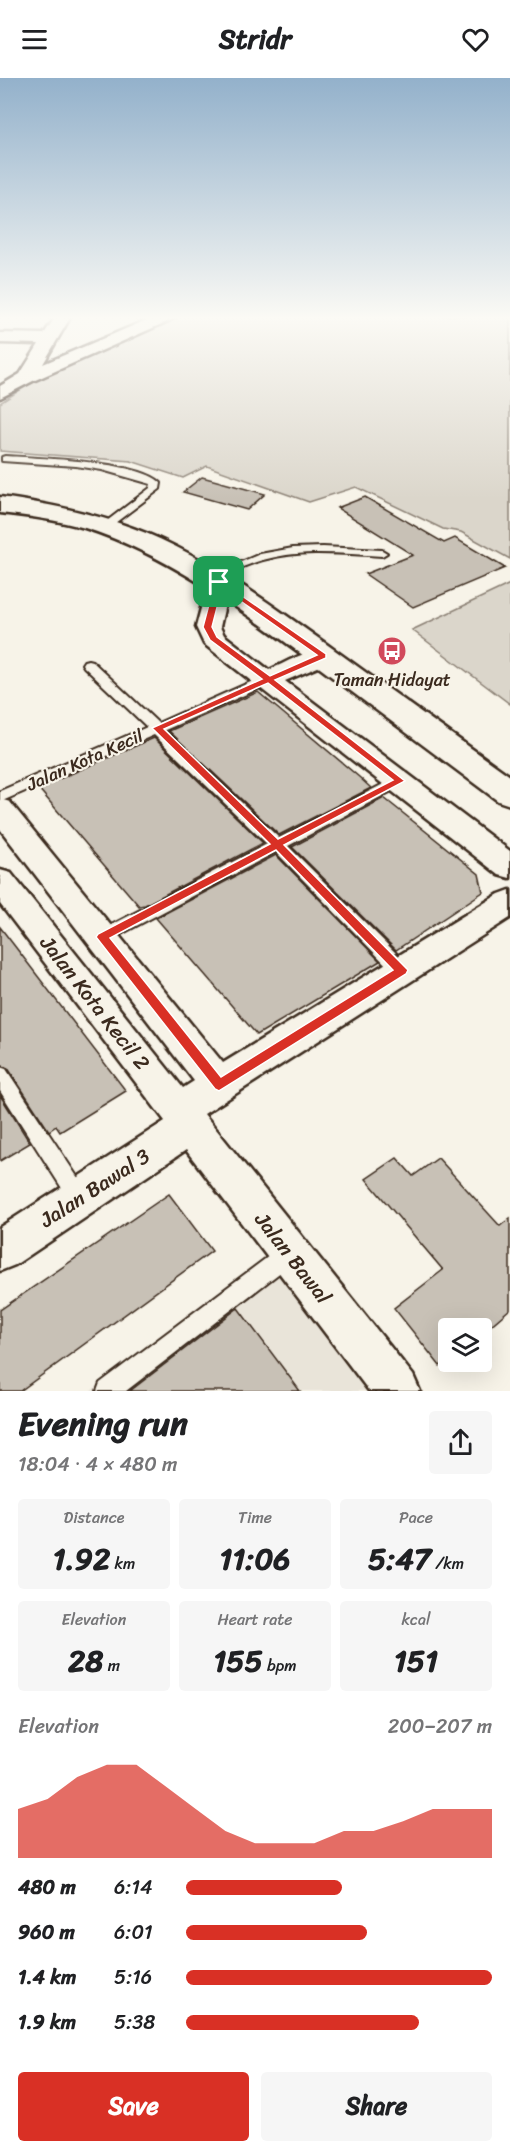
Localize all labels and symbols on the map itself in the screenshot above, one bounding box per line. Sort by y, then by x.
pin [193,556,244,607]
bus stop icon: Taman Hidayat [376,635,408,667]
place label: Taman Hidayat [333,664,451,696]
street label: Jalan Kota Kecil [21,720,149,800]
street label: Jalan Kota Kecil 2 [29,926,160,1079]
street label: Jalan Bawal 3 [31,1138,158,1239]
street label: Jalan Bawal [244,1203,342,1313]

